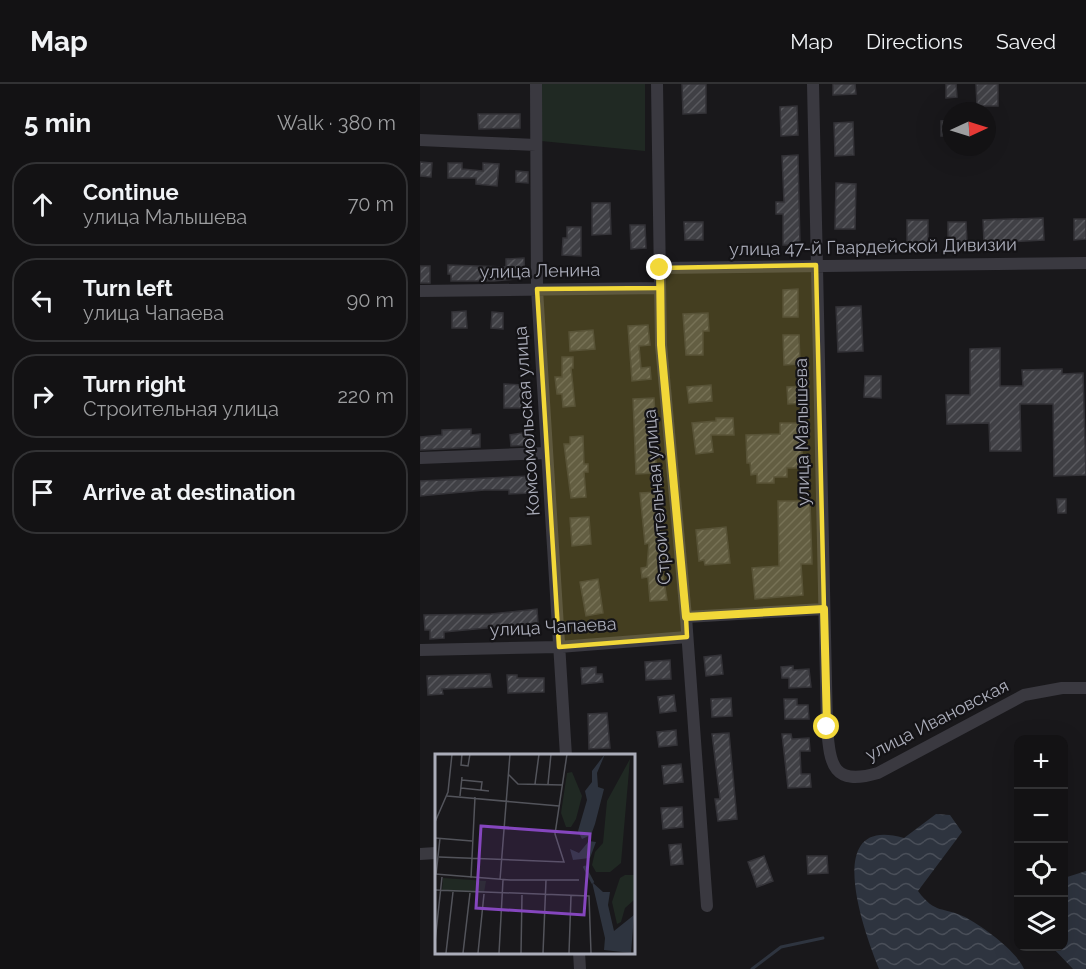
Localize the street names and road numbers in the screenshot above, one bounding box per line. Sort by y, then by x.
street label: улица 47-й Гвардейской Дивизии [729,233,1017,260]
street label: улица Ленина [479,259,600,282]
street label: Комсомольская улица [509,325,544,517]
street label: улица Малышева [790,358,813,506]
street label: Строительная улица [638,408,675,586]
street label: улица Чапаева [489,613,617,640]
street label: улица Ивановская [862,674,1012,765]

